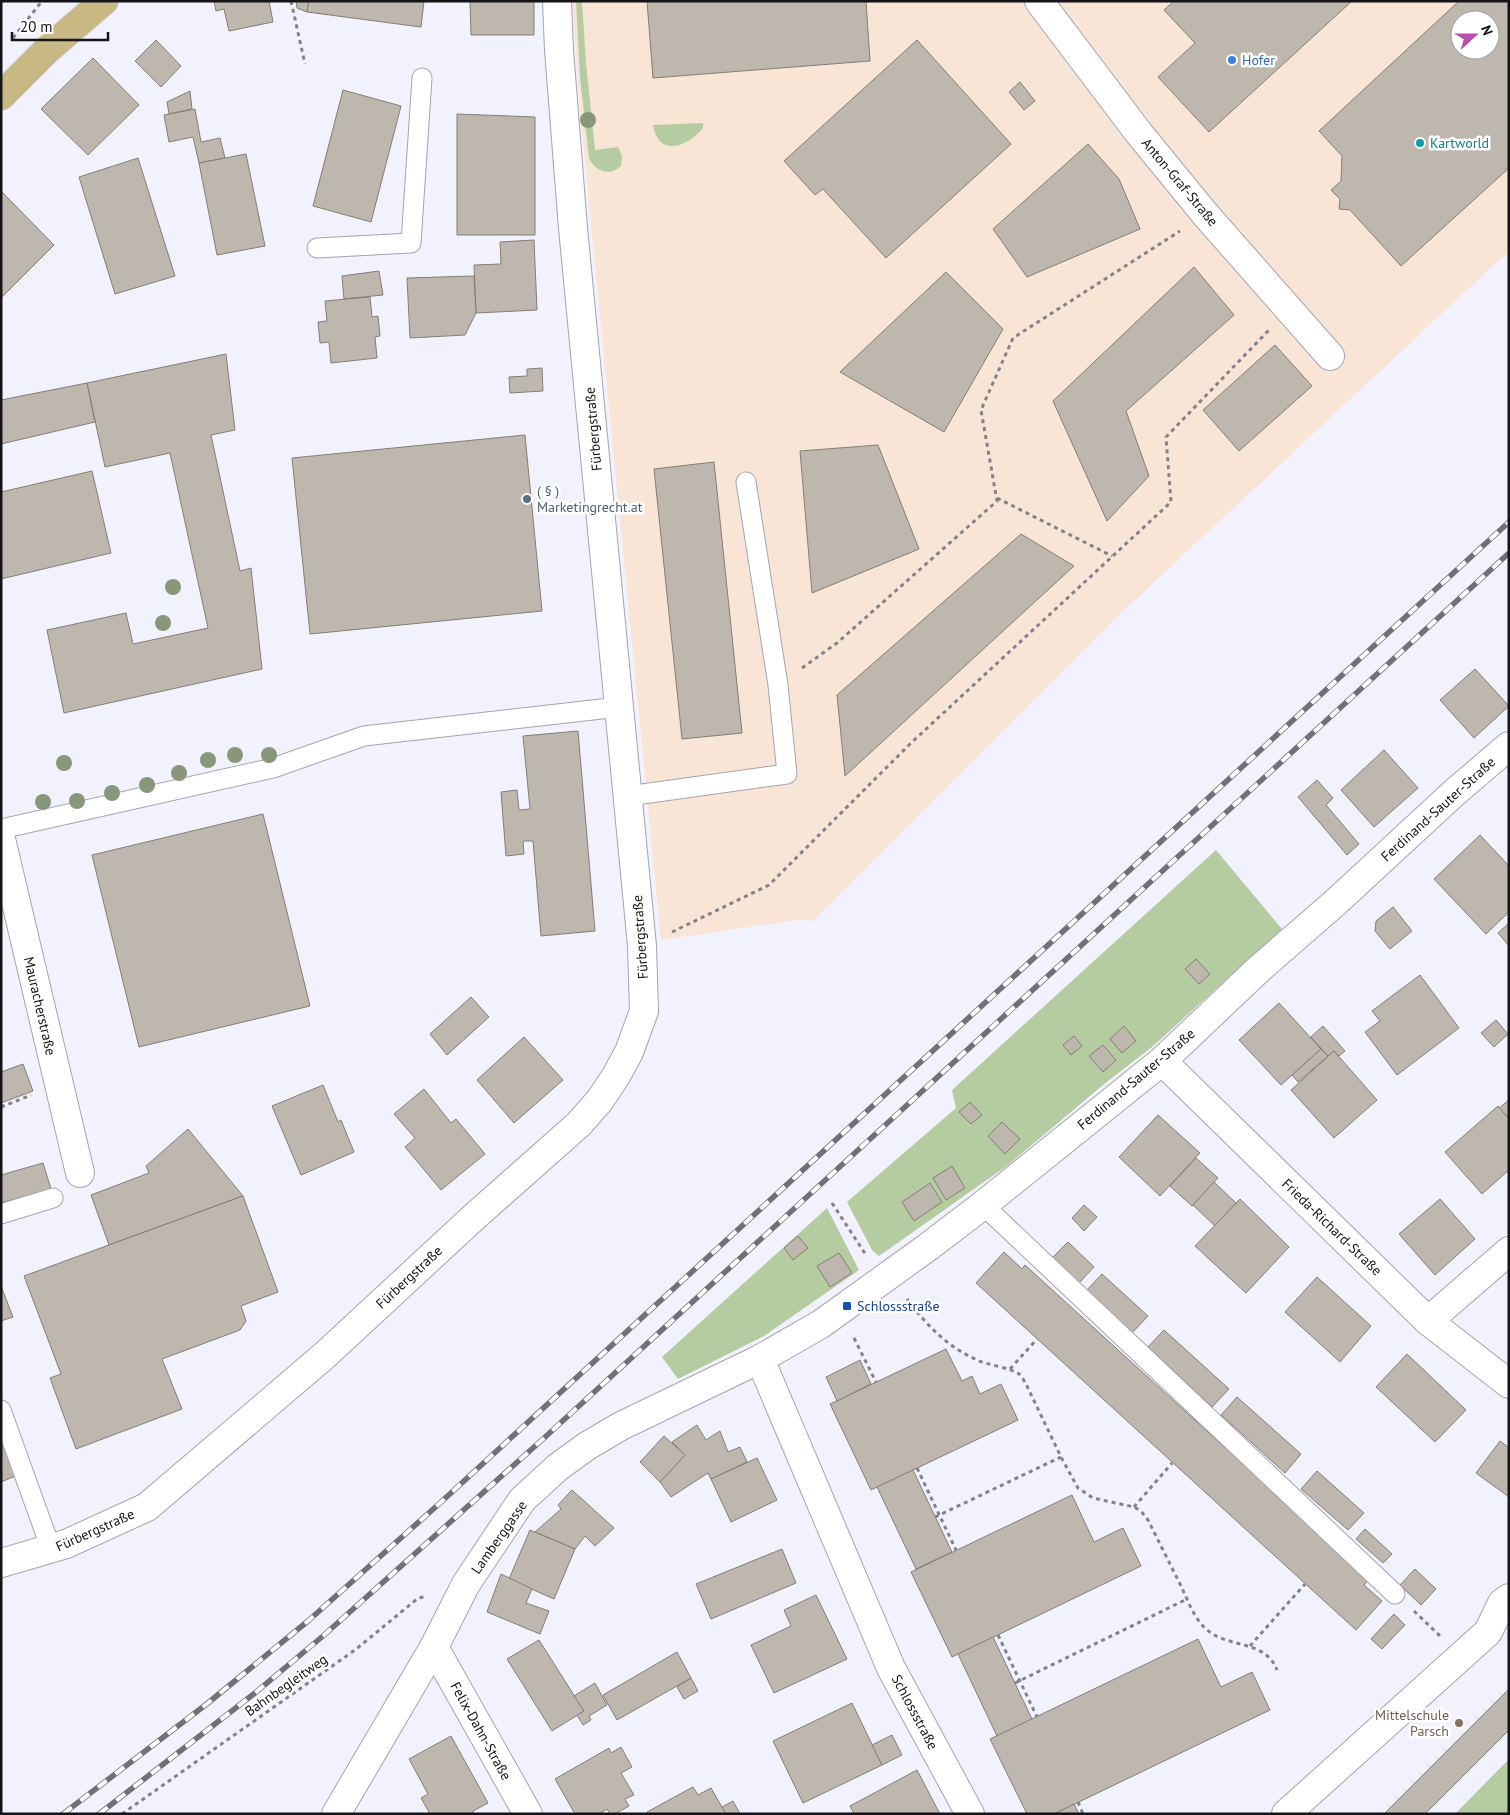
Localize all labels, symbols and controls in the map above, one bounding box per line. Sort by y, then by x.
scale bar [12,10,109,42]
north arrow [1450,10,1500,60]
text: 20 m [20,17,53,36]
text: N [1477,23,1497,38]
place label: Hofer [1242,51,1275,69]
marker: Hofer [1226,54,1238,66]
street label: Anton-Graf-Straße [1138,134,1222,230]
place label: Kartworld [1430,134,1489,152]
marker: Kartworld [1414,137,1426,149]
street label: Fürbergstraße [580,386,606,472]
place label: ( § ) Marketingrecht.at [537,482,643,516]
marker: ( § ) Marketingrecht.at [521,493,533,505]
street label: Ferdinand-Sauter-Straße [1377,753,1499,865]
street label: Fürbergstraße [628,894,652,980]
street label: Mauracherstraße [20,955,60,1057]
street label: Ferdinand-Sauter-Straße [1074,1025,1198,1133]
street label: Frieda-Richard-Straße [1278,1175,1386,1279]
street label: Fürbergstraße [372,1242,446,1312]
place label: Schlossstraße [857,1297,940,1315]
marker: Schlossstraße [841,1300,853,1312]
street label: Lamberggasse [467,1497,531,1577]
street label: Fürbergstraße [53,1505,137,1555]
street label: Bahnbegleitweg [241,1650,331,1720]
street label: Schlossstraße [888,1671,942,1753]
street label: Felix-Dahn-Straße [447,1679,515,1783]
place label: Mittelschule Parsch [1375,1706,1449,1740]
marker: Mittelschule Parsch [1453,1717,1465,1729]

